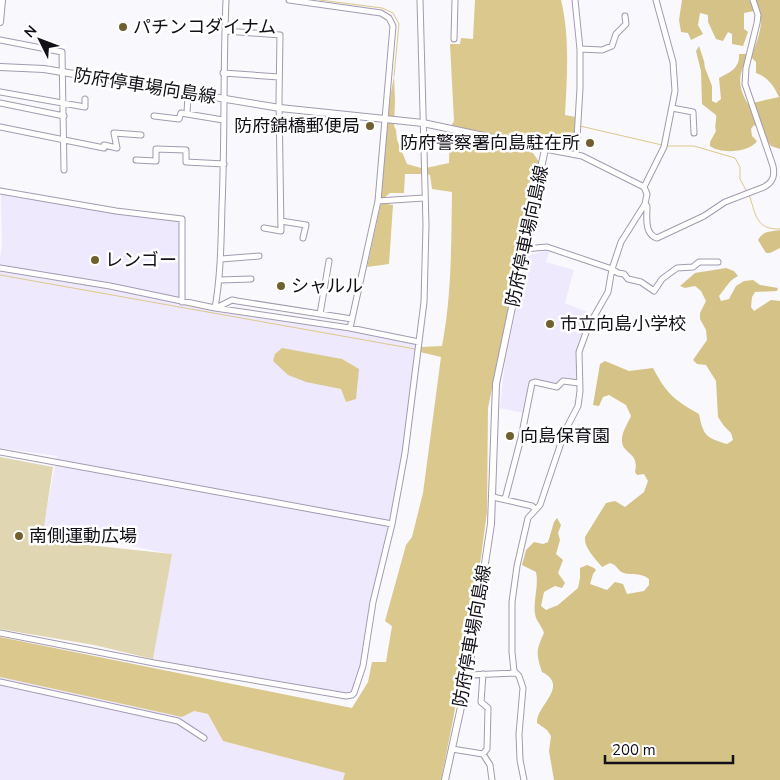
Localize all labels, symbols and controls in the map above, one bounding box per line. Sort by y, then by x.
north arrow [15,15,65,65]
place label: パチンコダイナム [133,15,276,39]
text: N [20,21,41,42]
marker: パチンコダイナム [117,21,129,33]
street label: 防府停車場向島線 [72,63,218,109]
place label: 防府錦橋郵便局 [234,114,360,138]
marker: 防府錦橋郵便局 [364,120,376,132]
place label: 防府警察署向島駐在所 [400,131,580,155]
marker: 防府警察署向島駐在所 [584,137,596,149]
street label: 防府停車場向島線 [500,163,554,309]
place label: レンゴー [105,248,177,272]
marker: レンゴー [89,254,101,266]
place label: シャルル [291,274,363,298]
marker: シャルル [275,280,287,292]
place label: 市立向島小学校 [560,312,686,336]
marker: 市立向島小学校 [544,318,556,330]
place label: 向島保育園 [520,424,610,448]
marker: 向島保育園 [504,430,516,442]
place label: 南側運動広場 [29,524,137,548]
marker: 南側運動広場 [13,530,25,542]
street label: 防府停車場向島線 [448,563,496,709]
scale bar [605,732,732,764]
text: 200 m [612,740,656,760]

